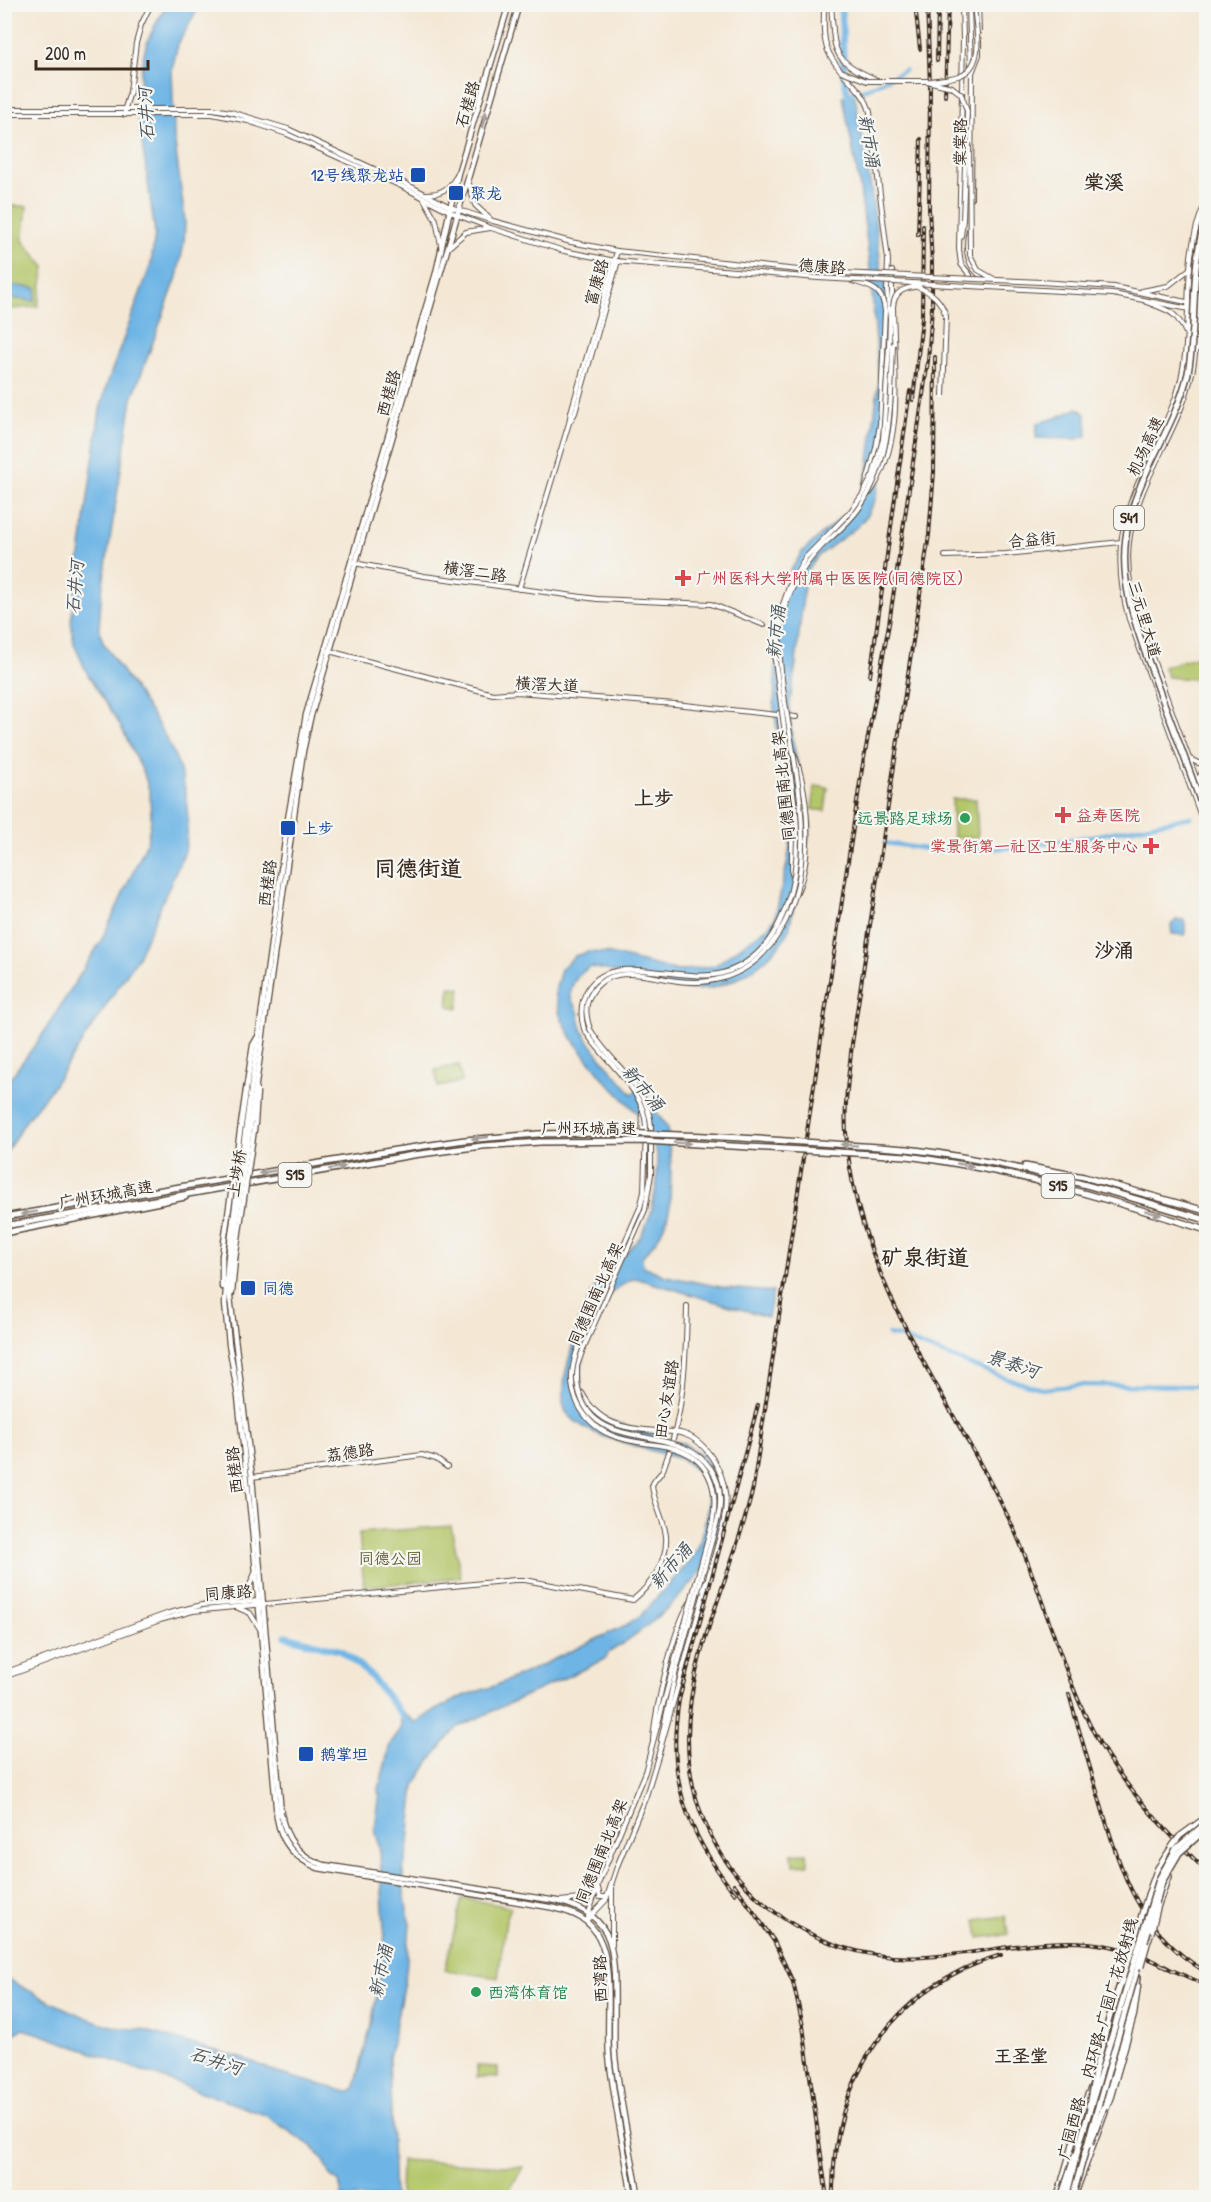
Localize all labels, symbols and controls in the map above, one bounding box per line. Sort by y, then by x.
scale bar [36,33,148,71]
text: 200 m [45,41,86,66]
street label: 石槎路 [449,78,485,130]
water label: 石井河 [131,83,159,142]
one-way arrow [480,111,489,129]
water label: 新市涌 [853,112,886,171]
street label: 棠棠路 [949,118,971,166]
place label: 12号线聚龙站 [311,164,404,186]
marker: 12号线聚龙站 [409,166,427,184]
district label: 棠溪 [1084,168,1124,195]
place label: 聚龙 [470,182,502,204]
marker: 聚龙 [447,184,465,202]
street label: 德康路 [797,253,847,279]
street label: 富康路 [579,256,613,308]
street label: 西槎路 [371,367,405,419]
street label: 机场高速 [1122,412,1168,480]
road number: S41 [1114,506,1144,530]
street label: 合益街 [1007,526,1057,552]
water label: 石井河 [60,556,90,615]
street label: 横滘二路 [442,556,508,586]
place label: 广州医科大学附属中医医院(同德院区) [696,567,963,589]
marker: 广州医科大学附属中医医院(同德院区) [674,569,692,587]
street label: 三元里大道 [1123,578,1167,660]
water label: 新市涌 [760,603,791,660]
street label: 横滘大道 [514,671,580,697]
street label: 同德围南北高架 [766,729,800,843]
district label: 上步 [634,784,674,811]
place label: 益寿医院 [1076,804,1140,826]
marker: 益寿医院 [1054,806,1072,824]
place label: 远景路足球场 [857,807,953,829]
marker: 远景路足球场 [958,811,972,825]
place label: 上步 [302,817,334,839]
marker: 上步 [279,819,297,837]
place label: 棠景街第一社区卫生服务中心 [930,835,1138,857]
marker: 棠景街第一社区卫生服务中心 [1142,837,1160,855]
district label: 同德街道 [374,853,462,883]
street label: 西槎路 [253,858,281,908]
district label: 沙涌 [1094,936,1134,963]
water label: 新市涌 [616,1059,671,1117]
street label: 广州环城高速 [541,1117,637,1139]
one-way arrow [470,1133,489,1143]
one-way arrow [672,1138,691,1148]
one-way arrow [839,1141,858,1150]
street label: 上埗桥 [221,1148,251,1198]
one-way arrow [955,1161,974,1170]
road number: S15 [278,1163,312,1187]
one-way arrow [328,1163,347,1172]
one-way arrow [257,1168,276,1177]
road number: S15 [1042,1174,1074,1198]
street label: 广州环城高速 [57,1175,155,1213]
one-way arrow [19,1209,38,1218]
one-way arrow [1145,1209,1163,1218]
street label: 同德围南北高架 [562,1238,628,1350]
district label: 矿泉街道 [881,1242,969,1272]
place label: 同德 [262,1277,294,1299]
marker: 同德 [239,1279,257,1297]
water label: 景泰河 [984,1343,1046,1385]
street label: 田心友谊路 [649,1358,683,1440]
street label: 荔德路 [325,1438,375,1466]
street label: 西槎路 [221,1445,247,1495]
water label: 新市涌 [643,1536,698,1594]
park label: 同德公园 [358,1547,422,1569]
street label: 同康路 [203,1579,253,1605]
place label: 鹅掌坦 [320,1743,368,1765]
marker: 鹅掌坦 [297,1745,315,1763]
street label: 同德围南北高架 [570,1795,632,1907]
street label: 内环路-广园广花放射线 [1075,1915,1143,2081]
water label: 新市涌 [363,1941,399,2000]
street label: 西湾路 [588,1955,612,2003]
place label: 西湾体育馆 [488,1981,568,2003]
marker: 西湾体育馆 [469,1985,483,1999]
water label: 石井河 [187,2040,249,2082]
district label: 王圣堂 [994,2043,1048,2068]
street label: 广园西路 [1052,2094,1090,2162]

